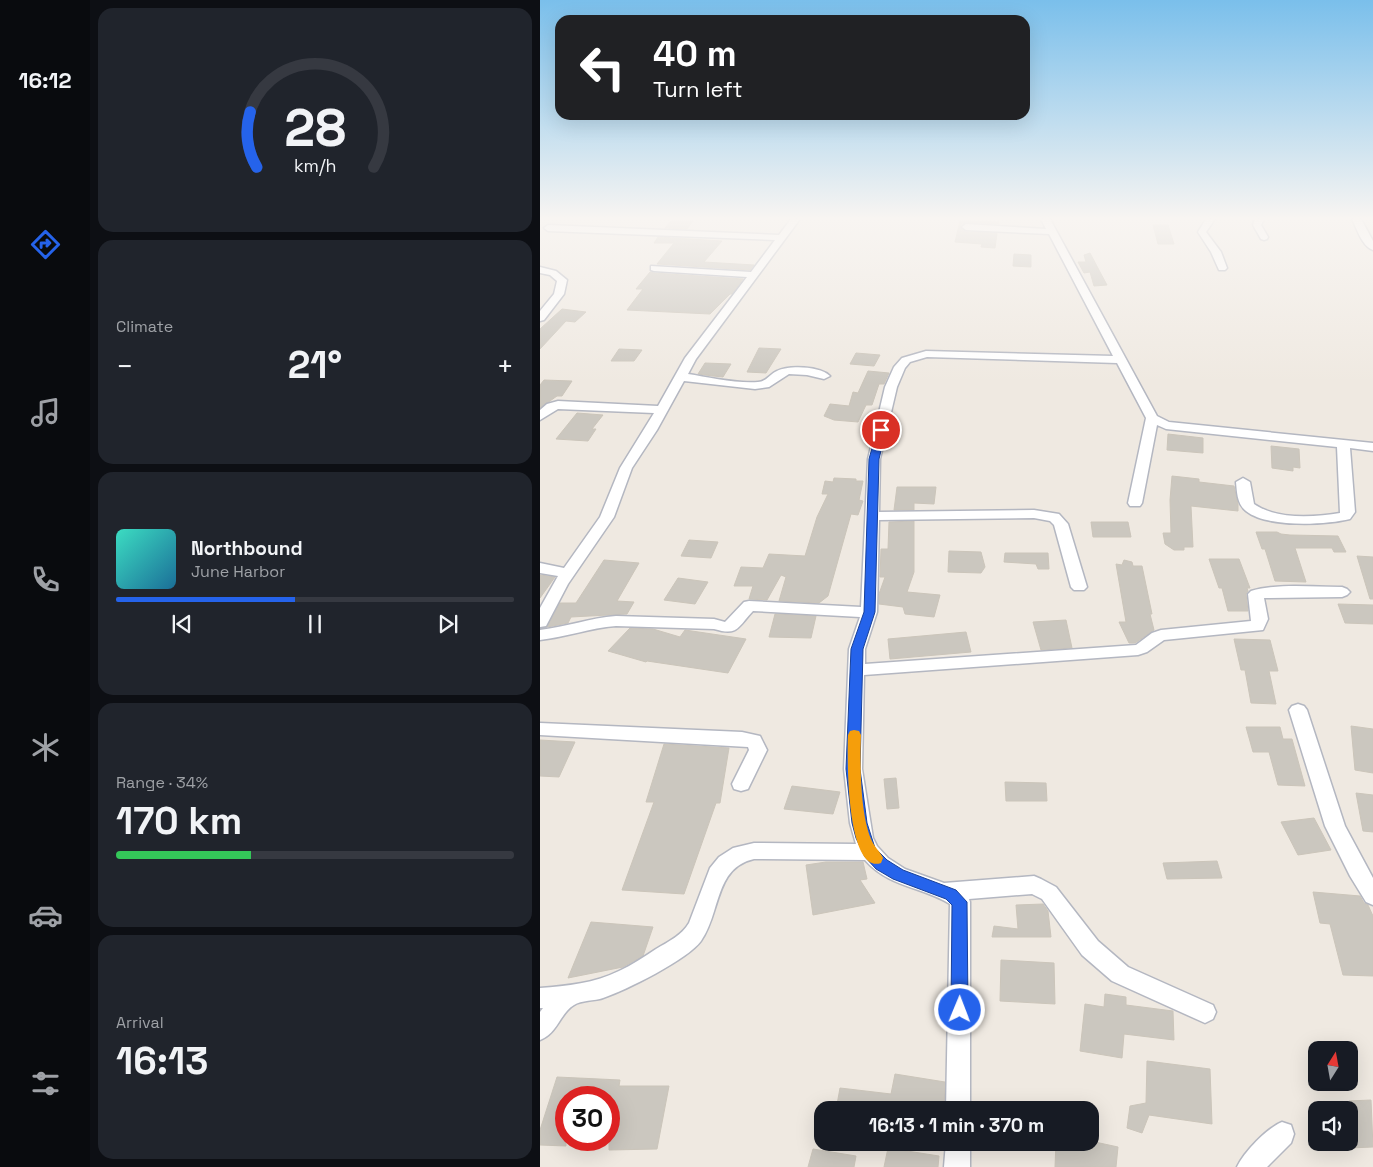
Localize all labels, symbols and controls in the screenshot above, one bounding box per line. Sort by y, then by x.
text: 40 m [653,32,737,76]
icon: left [570,35,635,100]
text: 16:12 [18,66,72,94]
text: Turn left [653,75,743,103]
text: 28 [284,95,346,161]
text: km/h [294,154,336,177]
icon: directions [28,227,63,262]
text: Climate [116,316,173,337]
text: 21° [288,341,342,389]
text: − [116,348,133,384]
text: + [497,348,514,384]
icon: music [28,395,63,430]
pin [860,409,902,451]
icon: arrive [867,416,895,444]
text: Northbound [191,536,303,561]
text: June Harbor [191,561,285,582]
icon: phone [28,562,63,597]
icon: previous [168,610,196,638]
icon: pause [301,610,329,638]
icon: next [434,610,462,638]
icon: climate [28,730,63,765]
text: Range · 34% [116,772,208,793]
text: 170 km [116,797,242,845]
icon: car [28,898,63,933]
position arrow [933,983,985,1035]
text: Arrival [116,1012,164,1033]
text: 16:13 [116,1037,208,1085]
north arrow [1308,1041,1358,1091]
map controls [1308,1041,1358,1151]
icon: filters [28,1066,63,1101]
speed limit sign: 30 [555,1086,620,1151]
button: sound [1308,1101,1358,1151]
text: 16:13 · 1 min · 370 m [869,1113,1044,1138]

